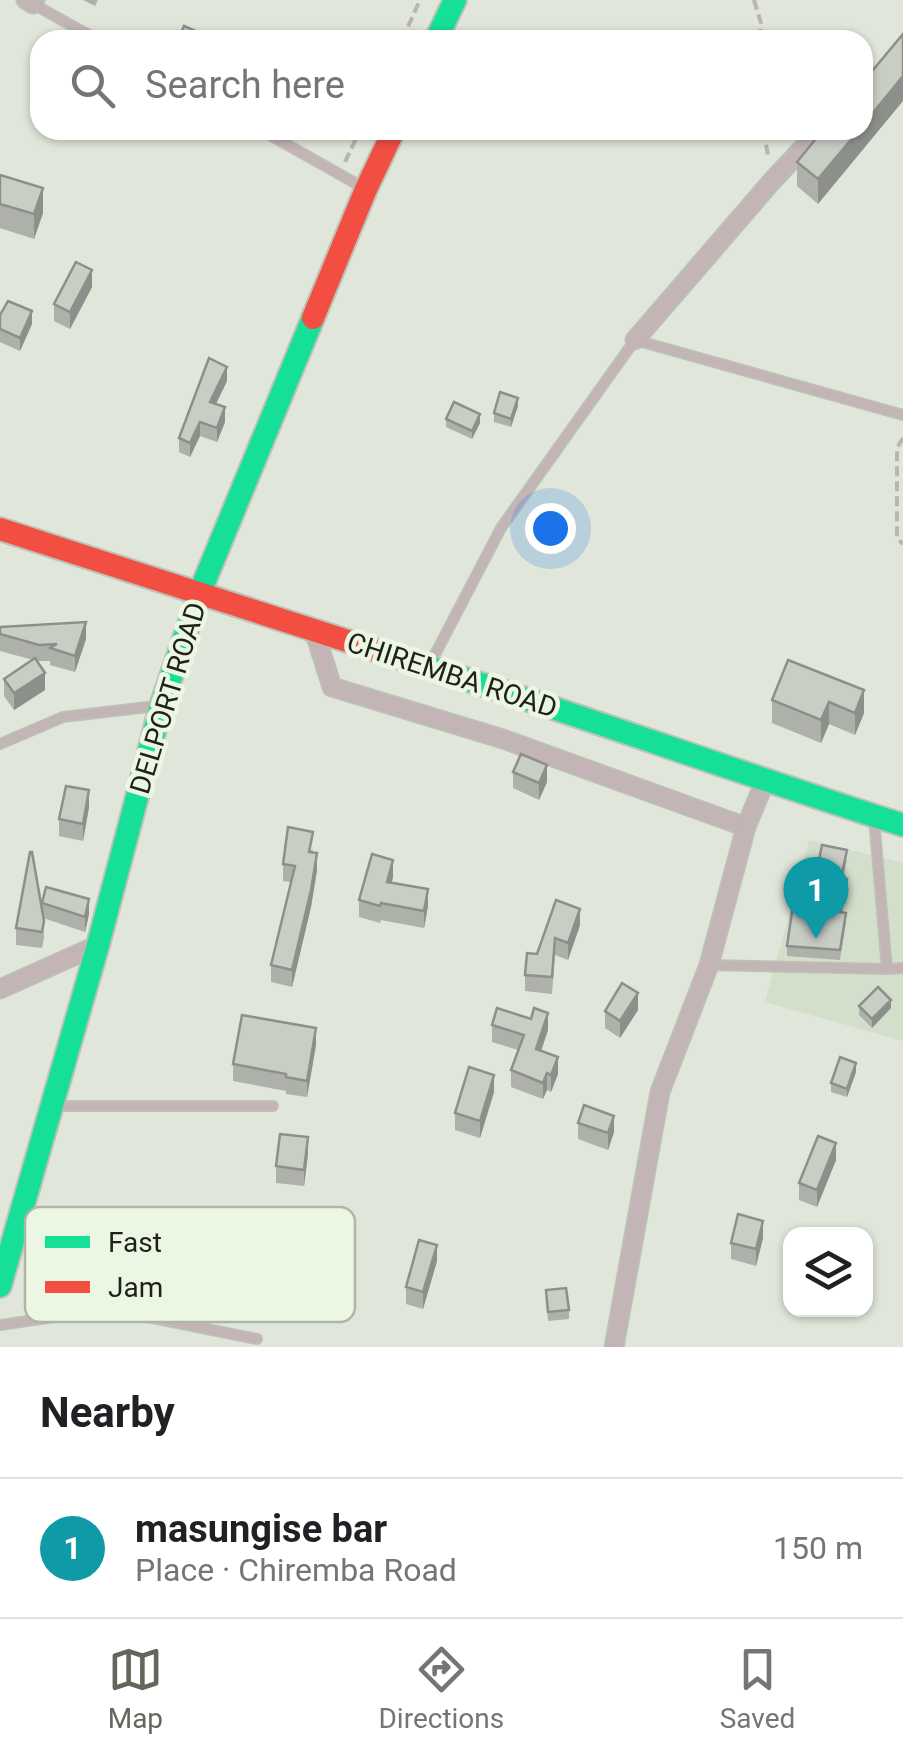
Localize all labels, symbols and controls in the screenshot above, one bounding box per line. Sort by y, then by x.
search box [30,30,873,140]
icon: search [65,58,120,113]
text: Search here [145,63,345,107]
your location [525,503,576,554]
street label: DELPORT ROAD [123,598,213,798]
street label: CHIREMBA ROAD [343,625,561,725]
pin: 1 [784,856,848,939]
legend [25,1207,355,1322]
text: Fast [108,1226,162,1259]
map controls [783,1227,873,1317]
button: layers [783,1227,873,1317]
text: Jam [108,1271,163,1304]
text: Nearby [40,1388,175,1437]
text: masungise bar [135,1507,387,1551]
text: 1 [63,1529,82,1567]
text: 150 m [773,1529,863,1567]
text: Place · Chiremba Road [135,1551,457,1589]
tab: Map [108,1642,163,1735]
tab: Directions [378,1642,504,1735]
tab: Saved [720,1642,795,1735]

